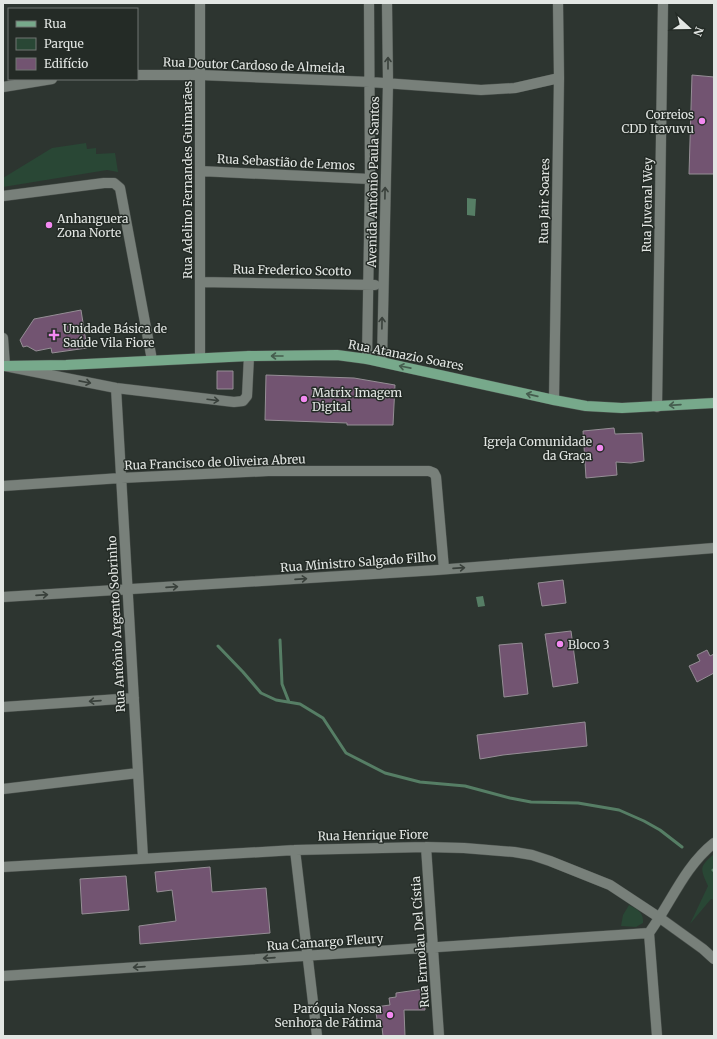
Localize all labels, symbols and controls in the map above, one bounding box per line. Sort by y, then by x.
legend [8,8,138,80]
north arrow [669,8,709,48]
text: Rua [44,16,67,31]
text: N [690,25,706,38]
text: Parque [44,36,84,51]
street label: Rua Doutor Cardoso de Almeida [163,54,346,76]
text: Edifício [44,56,88,71]
one-way arrow [384,57,392,70]
street label: Rua Adelino Fernandes Guimarães [180,81,195,279]
street label: Avenida Antônio Paula Santos [364,96,382,269]
place label: Correios CDD Itavuvu [621,107,694,136]
marker: Correios CDD Itavuvu [697,116,707,126]
street label: Rua Sebastião de Lemos [217,151,356,173]
street label: Rua Juvenal Wey [639,157,655,253]
street label: Rua Jair Soares [536,158,552,244]
one-way arrow [381,187,389,200]
place label: Anhanguera Zona Norte [56,211,129,240]
marker: Anhanguera Zona Norte [44,220,54,230]
street label: Rua Frederico Scotto [233,261,351,279]
one-way arrow [378,317,386,330]
place label: Unidade Básica de Saúde Vila Fiore [63,321,167,350]
marker: Unidade Básica de Saúde Vila Fiore [48,329,60,341]
street label: Rua Atanazio Soares [347,336,465,374]
one-way arrow [271,352,284,360]
one-way arrow [399,363,412,371]
one-way arrow [78,378,91,386]
place label: Matrix Imagem Digital [312,385,402,414]
one-way arrow [526,391,539,398]
marker: Matrix Imagem Digital [299,394,309,404]
one-way arrow [206,396,219,404]
one-way arrow [669,402,682,409]
place label: Igreja Comunidade da Graça [483,434,593,463]
marker: Igreja Comunidade da Graça [595,443,605,453]
street label: Rua Francisco de Oliveira Abreu [124,451,306,473]
street label: Rua Antônio Argento Sobrinho [104,535,128,713]
street label: Rua Ministro Salgado Filho [280,549,436,575]
one-way arrow [452,565,465,572]
one-way arrow [294,575,307,582]
one-way arrow [165,583,178,590]
one-way arrow [35,591,48,599]
place label: Bloco 3 [568,637,610,652]
marker: Bloco 3 [555,639,565,649]
one-way arrow [89,697,102,704]
street label: Rua Henrique Fiore [317,827,429,843]
street label: Rua Ermolau Del Cístia [408,875,432,1008]
street label: Rua Camargo Fleury [266,930,384,954]
one-way arrow [263,955,276,962]
one-way arrow [133,964,146,971]
place label: Paróquia Nossa Senhora de Fátima [274,1001,383,1030]
marker: Paróquia Nossa Senhora de Fátima [385,1010,395,1020]

